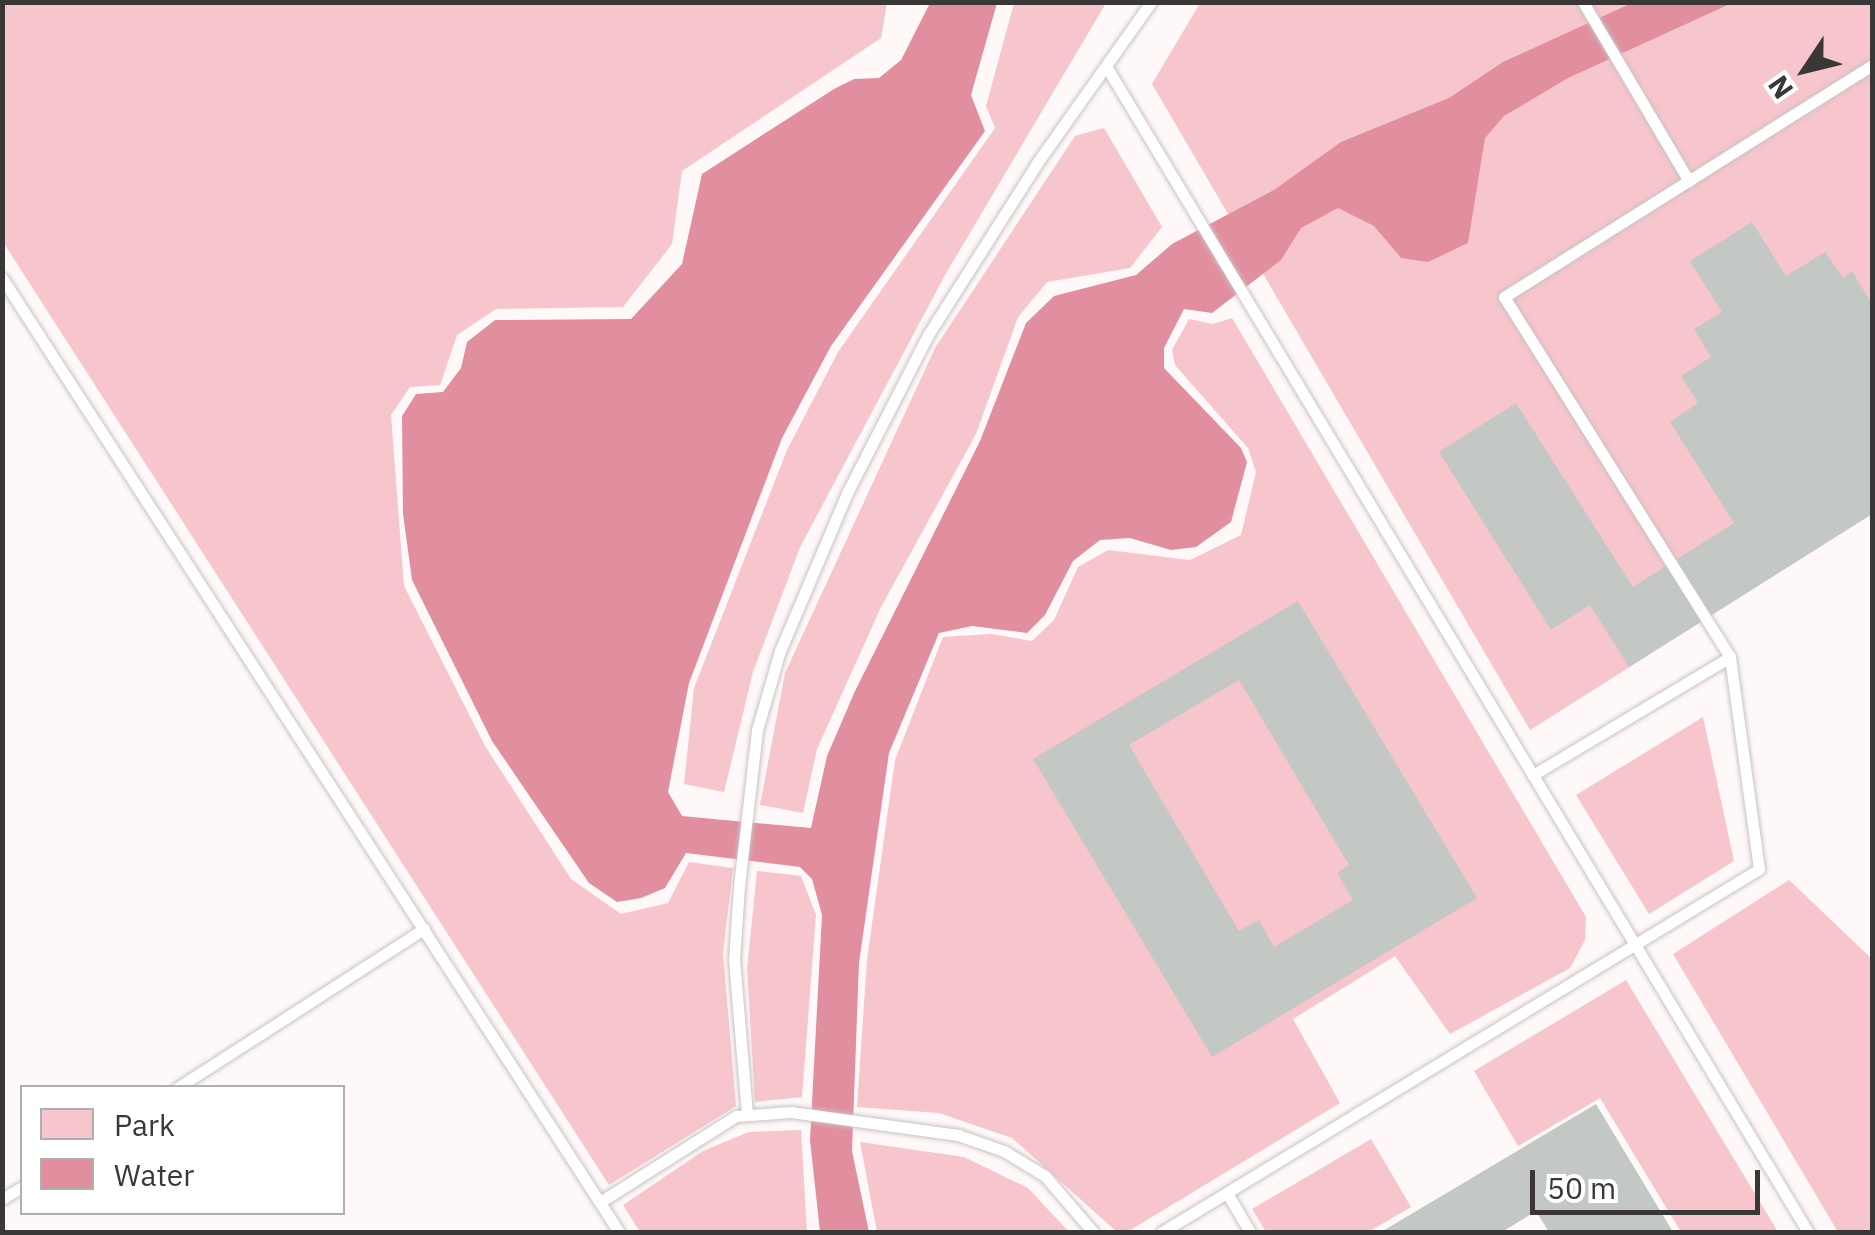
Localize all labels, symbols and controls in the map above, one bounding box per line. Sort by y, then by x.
north arrow [1755,20,1855,120]
text: N [1759,69,1801,106]
legend [20,1085,345,1215]
text: Park [114,1105,175,1144]
scale bar [1535,1150,1765,1212]
text: Water [114,1155,194,1194]
text: 50 m [1547,1168,1616,1207]

